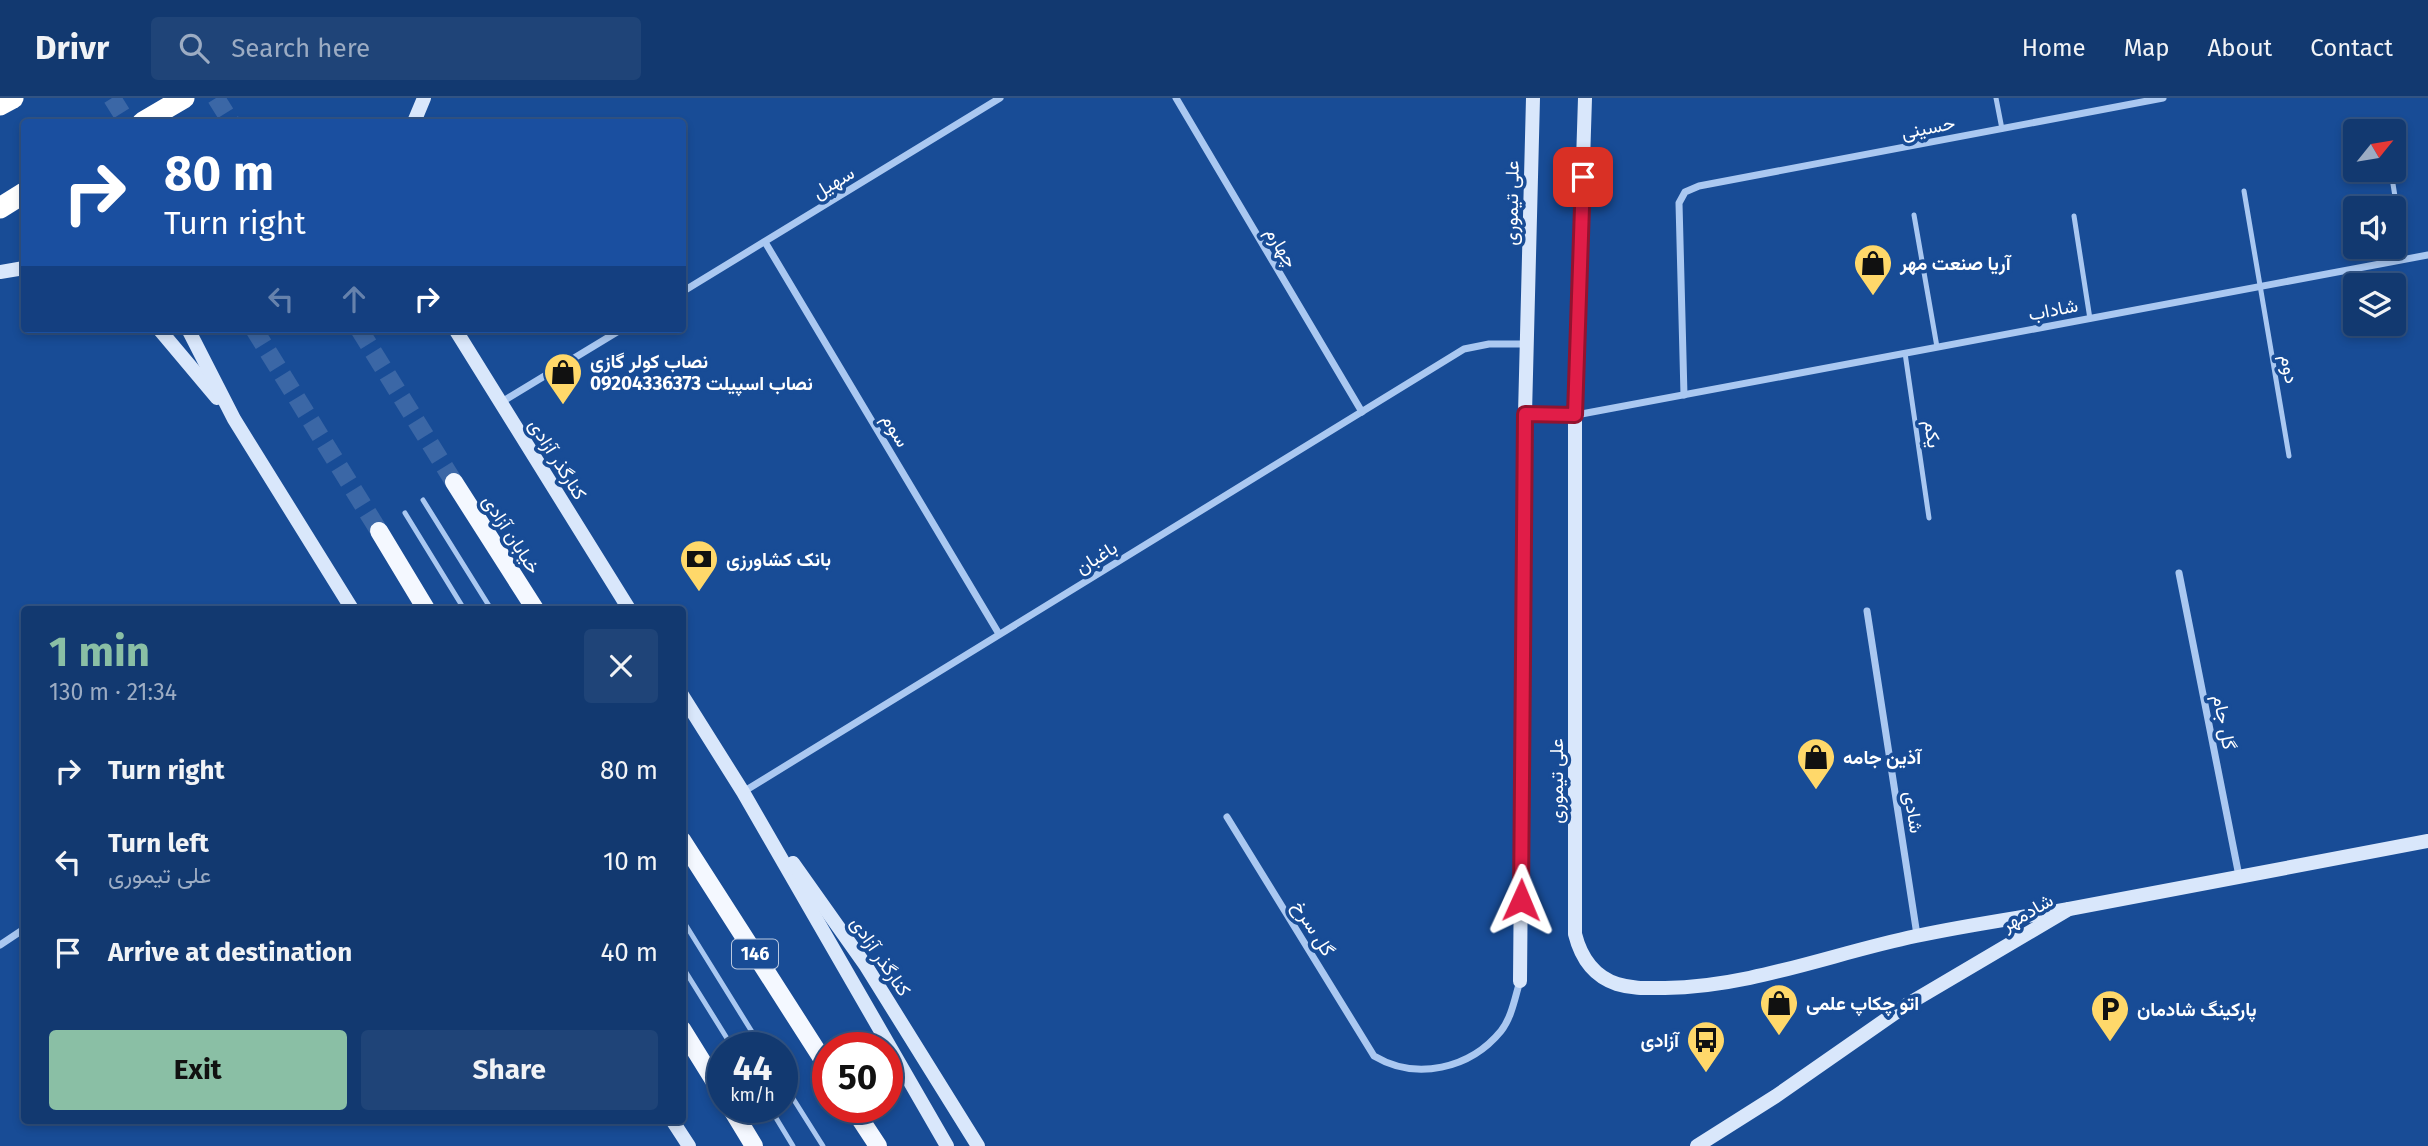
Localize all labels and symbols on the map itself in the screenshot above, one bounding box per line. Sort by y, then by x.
street label: حسینی [1899,111,1957,144]
north arrow [2343,119,2406,182]
pin [1553,147,1613,207]
street label: علی تیموری [1499,160,1524,246]
street label: سهیل [808,161,858,204]
street label: چهارم [1259,223,1303,273]
shop icon: آریا صنعت مهر [1852,242,1894,297]
place label: آریا صنعت مهر [1899,252,2012,276]
street label: شاداب [2026,293,2080,326]
place label: نصاب کولر گازی 09204336373 نصاب اسپیلت [590,350,813,397]
shop icon: نصاب کولر گازی 09204336373 نصاب اسپیلت [542,351,584,406]
street label: دوم [2275,353,2303,385]
street label: سوم [876,409,914,452]
street label: کنارگذر آزادی [524,415,591,504]
street label: یکم [1918,419,1946,450]
street label: خیابان آزادی [478,490,546,578]
street label: باغبان [1071,536,1121,579]
bank icon: بانک کشاورزی [678,538,720,593]
place label: بانک کشاورزی [726,548,831,572]
street label: گل جام [2207,693,2241,752]
shop icon: آذین جامه [1795,736,1837,791]
street label: علی تیموری [1545,738,1568,824]
place label: آذین جامه [1843,746,1922,769]
street label: شادی [1899,789,1928,835]
position arrow [1484,863,1558,937]
street label: شادمهر [1996,888,2057,937]
street label: گل سرخ [1287,896,1340,961]
street label: کنارگذر آزادی [846,912,916,1000]
road number: 146 [732,940,778,968]
shop icon: اتو چکاپ علمی [1758,982,1800,1037]
parking icon: پارکینگ شادمان [2089,988,2131,1043]
place label: اتو چکاپ علمی [1806,992,1919,1017]
place label: پارکینگ شادمان [2137,998,2257,1023]
bus stop icon: آزادی [1685,1019,1727,1074]
place label: آزادی [1640,1029,1680,1053]
speed limit sign: 50 [812,1032,903,1123]

